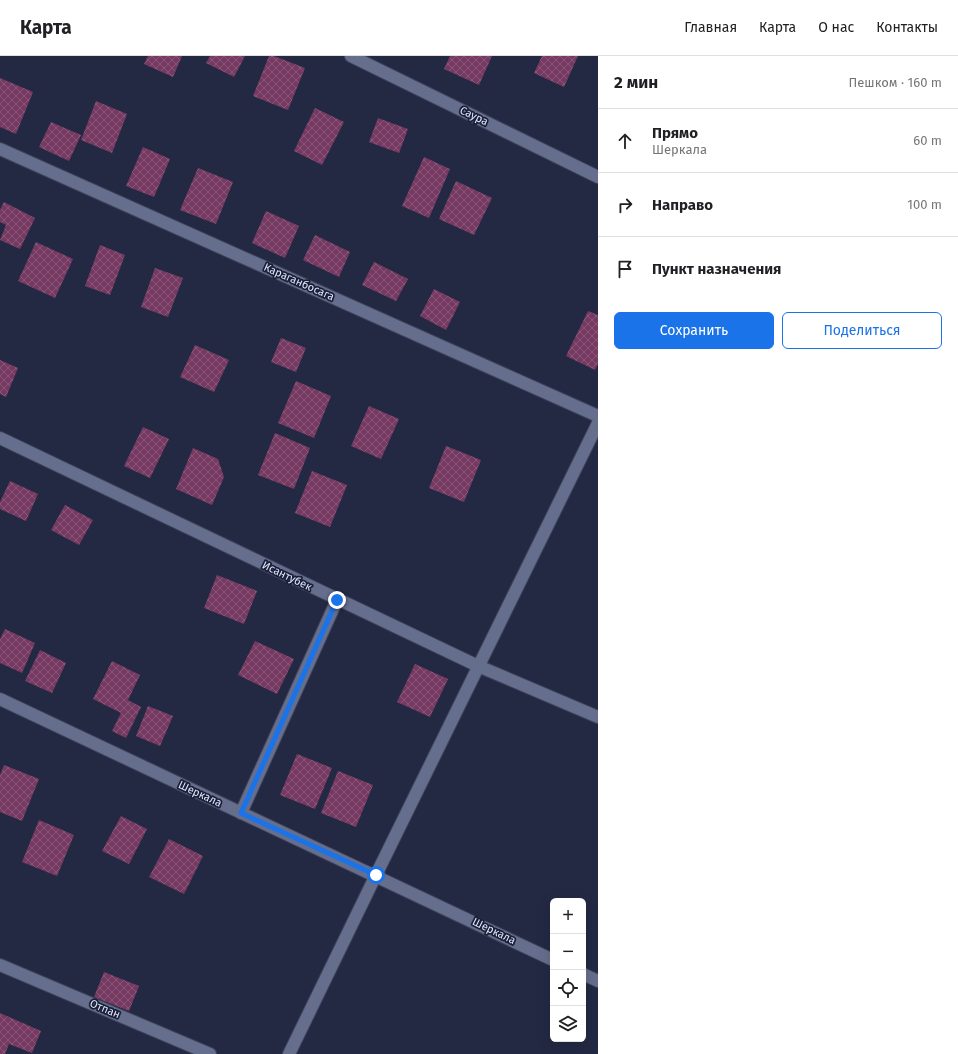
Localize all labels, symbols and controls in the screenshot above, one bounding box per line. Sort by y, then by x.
text: Карта [20,16,72,39]
text: Главная [684,19,737,36]
text: Карта [759,19,796,36]
text: О нас [818,19,854,36]
text: Контакты [876,19,938,36]
text: 2 мин [614,72,658,93]
text: Пешком · 160 m [848,75,942,90]
street label: Саура [458,104,490,128]
text: Прямо [652,124,698,142]
icon: ahead [614,130,636,152]
text: 60 m [913,133,942,148]
text: Шеркала [652,142,707,157]
icon: right [614,194,636,216]
text: Направо [652,196,713,214]
text: 100 m [907,197,942,212]
icon: arrive [614,258,636,280]
text: Пункт назначения [652,260,781,278]
street label: Караганбосага [262,261,336,303]
button: Сохранить [614,312,774,349]
button: Поделиться [782,312,942,349]
street label: Исантубек [260,558,314,594]
route end [328,591,346,609]
street label: Шеркала [176,778,224,810]
route start [367,866,385,884]
map controls [550,898,586,1042]
button: + [550,898,586,934]
street label: Шеркала [470,915,518,947]
button: − [550,934,586,970]
button: locate [550,970,586,1006]
street label: Отпан [88,997,122,1021]
button: layers [550,1006,586,1042]

